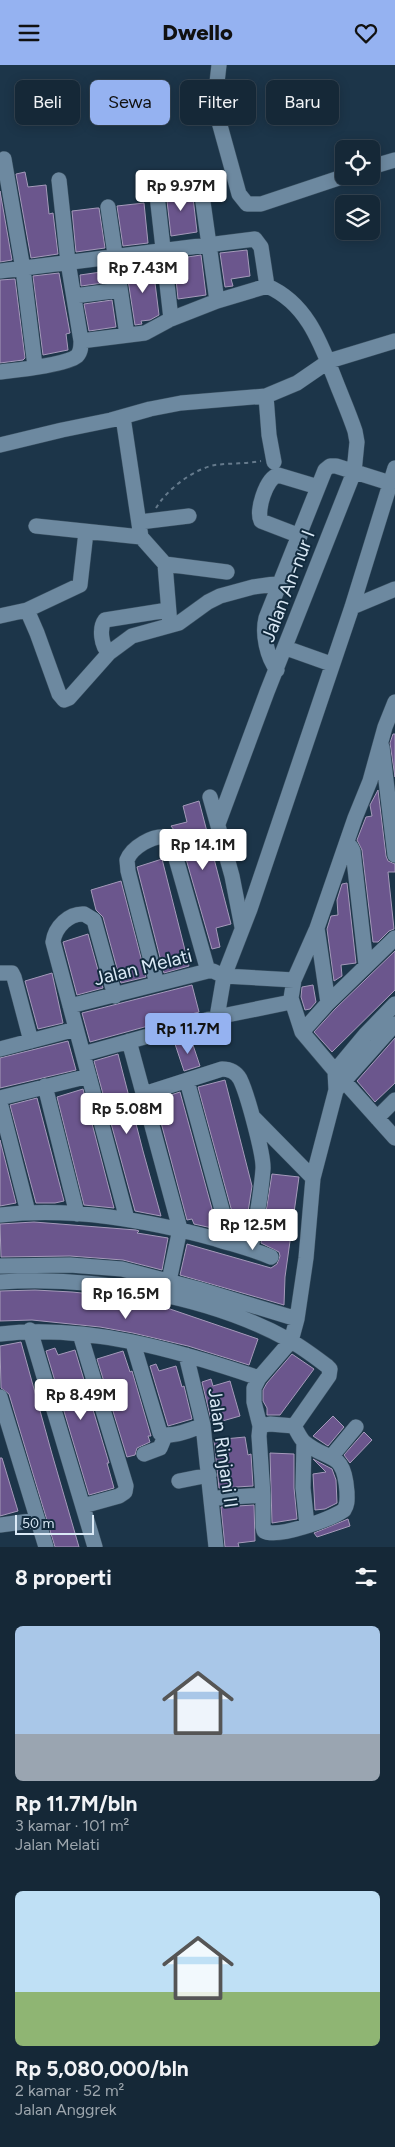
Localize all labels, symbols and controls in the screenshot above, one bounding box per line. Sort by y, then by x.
icon: menu [15,19,43,47]
text: Dwello [162,19,233,46]
icon: heart [352,19,380,47]
chip: Beli [15,80,80,125]
chip: Sewa [90,80,170,125]
chip: Filter [180,80,256,125]
chip: Baru [266,80,339,125]
map controls [335,140,380,240]
button: locate [335,140,380,185]
pin: Rp 9.97M [129,169,233,212]
text: Rp 9.97M [147,176,215,195]
button: layers [335,195,380,240]
pin: Rp 7.43M [91,251,195,294]
text: Rp 7.43M [108,258,178,277]
street label: Jalan An-nur I [256,527,320,645]
pin: Rp 14.1M [151,829,255,871]
text: Rp 14.1M [170,835,236,854]
street label: Jalan Melati [91,944,195,990]
pin: Rp 11.7M [136,1013,240,1055]
text: Rp 11.7M [156,1019,220,1038]
pin: Rp 5.08M [75,1093,179,1135]
text: Rp 5.08M [92,1099,162,1118]
pin: Rp 12.5M [201,1209,305,1251]
text: Rp 12.5M [220,1215,286,1234]
pin: Rp 16.5M [74,1277,178,1320]
text: Rp 16.5M [93,1284,159,1303]
pin: Rp 8.49M [29,1379,133,1421]
text: Rp 8.49M [46,1385,116,1404]
street label: Jalan Rinjani II [203,1387,243,1509]
scale bar [15,1512,94,1535]
text: 50 m [22,1515,54,1532]
icon: filters [352,1563,380,1591]
text: 8 properti [15,1565,112,1590]
icon: home [153,1658,243,1748]
text: Rp 11.7M/bln [15,1791,137,1816]
text: 3 kamar · 101 m² [15,1816,129,1835]
text: Jalan Melati [15,1835,100,1854]
icon: home [153,1923,243,2013]
text: Rp 5,080,000/bln [15,2056,189,2081]
text: 2 kamar · 52 m² [15,2081,124,2100]
text: Jalan Anggrek [15,2100,116,2119]

